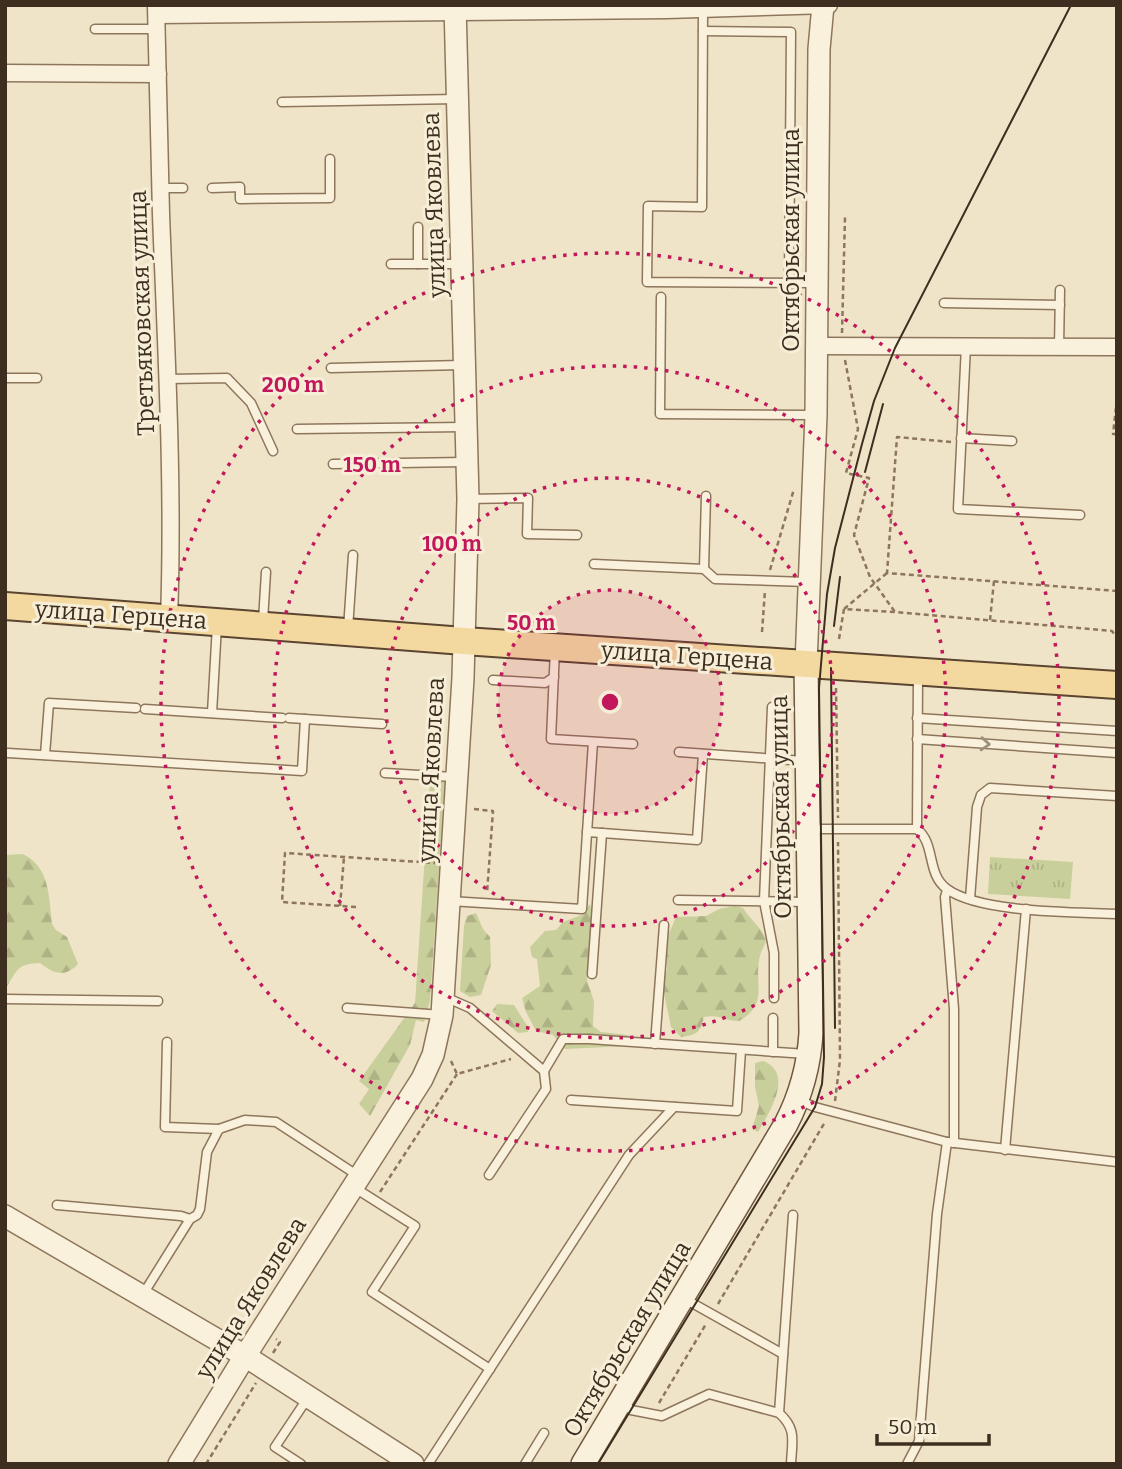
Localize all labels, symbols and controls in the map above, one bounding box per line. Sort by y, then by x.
street label: улица Яковлева [417,112,451,299]
street label: Октябрьская улица [777,128,805,352]
street label: Третьяковская улица [124,190,160,436]
text: 200 m [262,372,324,398]
text: 150 m [343,452,401,478]
text: 100 m [422,531,482,557]
street label: улица Герцена [33,595,208,635]
text: 50 m [507,610,555,636]
street label: улица Герцена [599,636,774,676]
street label: улица Яковлева [412,677,450,864]
centre of rings [598,690,622,714]
street label: Октябрьская улица [765,695,797,919]
one-way arrow [980,736,991,751]
street label: улица Яковлева [189,1212,312,1385]
street label: Октябрьская улица [557,1236,697,1442]
scale bar [877,1402,989,1446]
text: 50 m [888,1414,937,1440]

